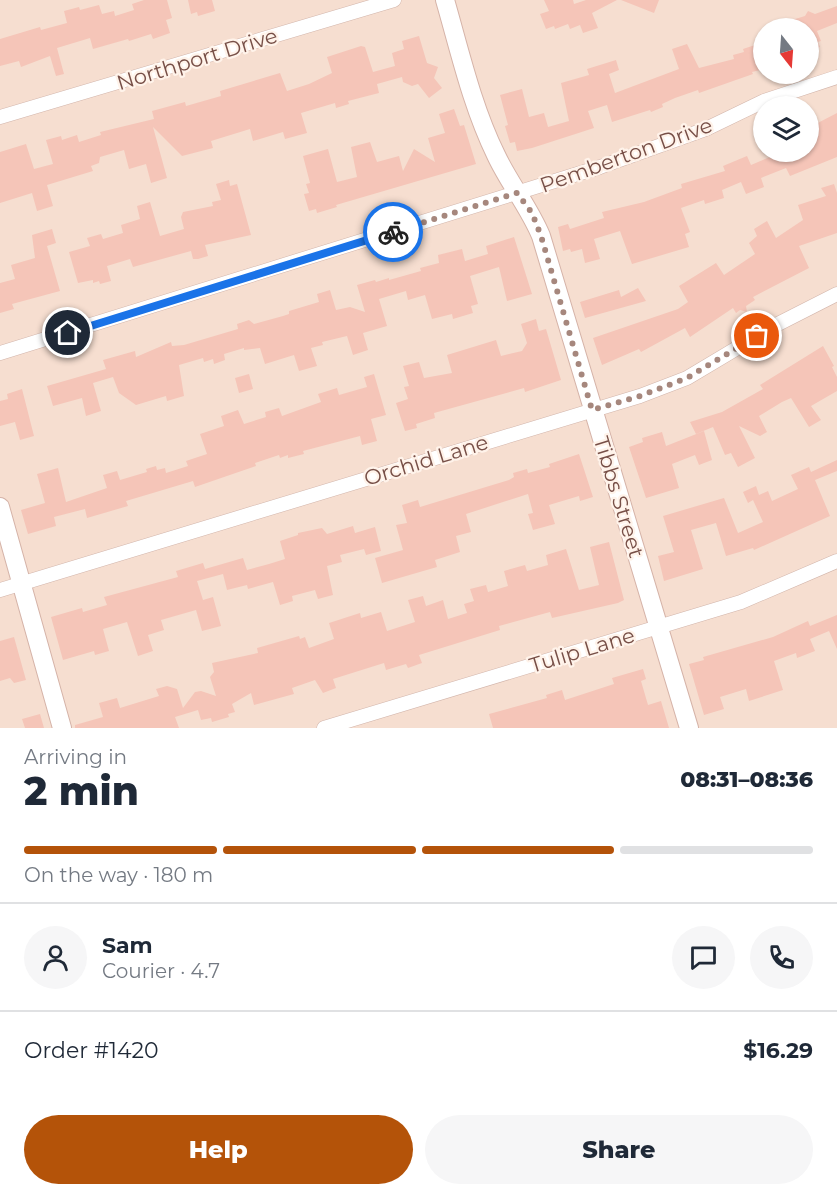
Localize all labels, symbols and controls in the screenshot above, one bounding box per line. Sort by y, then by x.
north arrow [753,18,819,84]
map controls [753,18,819,162]
street label: Northport Drive [114,23,280,95]
button: layers [753,96,819,162]
street label: Pemberton Drive [536,112,716,198]
courier [363,202,423,262]
icon: bike [377,216,410,249]
pin [42,307,93,358]
pin [731,310,782,361]
icon: home [51,316,84,349]
icon: bag [740,319,773,352]
street label: Orchid Lane [361,429,491,491]
street label: Tibbs Street [589,433,649,561]
street label: Tulip Lane [526,622,638,678]
text: Arriving in [24,745,127,769]
text: 08:31–08:36 [680,766,813,793]
text: 2 min [24,767,139,815]
text: On the way · 180 m [24,863,213,887]
button: person [24,926,87,989]
button: chat [672,926,735,989]
button: phone [750,926,813,989]
text: Sam [102,932,153,959]
text: Courier · 4.7 [102,959,220,983]
text: Order #1420 [24,1037,159,1064]
text: $16.29 [743,1037,813,1064]
button: Help [24,1115,413,1184]
button: Share [425,1115,813,1184]

